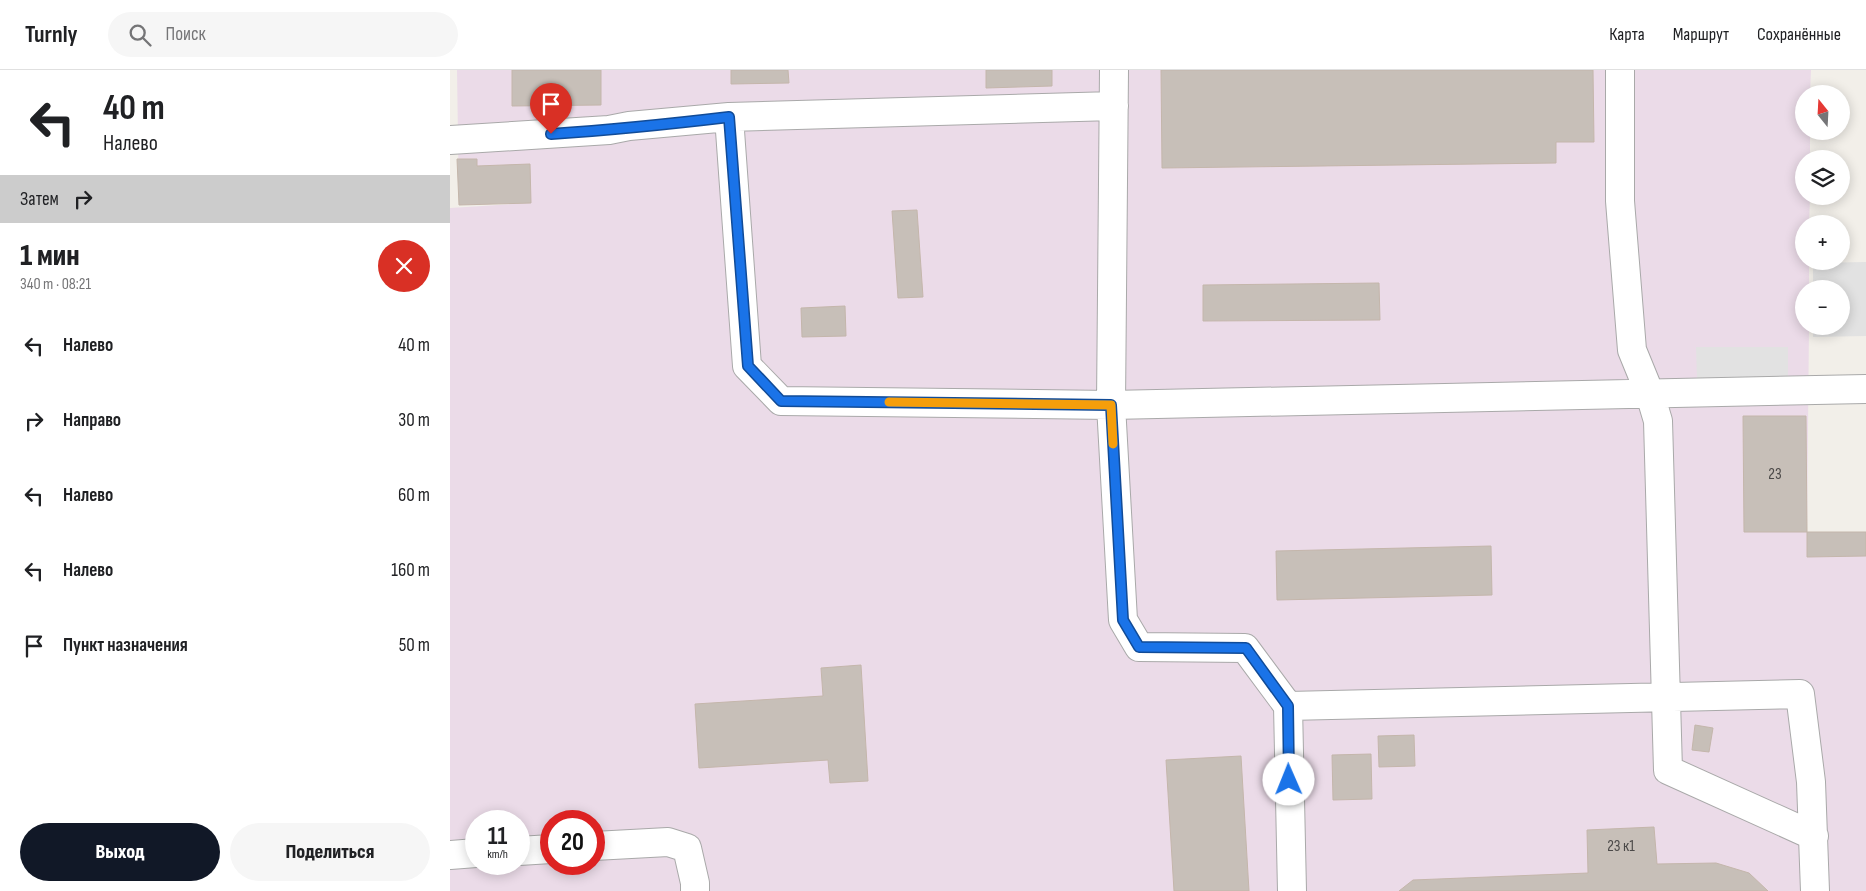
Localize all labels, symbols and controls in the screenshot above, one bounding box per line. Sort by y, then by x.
search box [108,12,458,57]
text: Turnly [25,20,78,49]
icon: search [126,21,154,49]
text: Поиск [166,23,206,46]
text: Карта [1609,24,1645,45]
text: Маршрут [1673,24,1729,45]
text: Сохранённые [1757,24,1841,45]
pin [530,83,572,134]
north arrow [1795,85,1850,140]
map controls [1795,85,1850,335]
text: 40 m [103,87,165,130]
icon: left [20,90,85,155]
icon: arrive [537,90,565,118]
text: Налево [103,130,158,157]
button: layers [1795,150,1850,205]
icon: right [69,185,97,213]
text: Затем [20,188,59,211]
button: + [1795,215,1850,270]
text: 1 мин [20,238,80,274]
button: close [378,240,430,292]
text: 340 m · 08:21 [20,275,91,294]
button: − [1795,280,1850,335]
icon: left [20,332,48,360]
text: Налево [63,334,113,357]
text: 40 m [398,334,430,357]
icon: right [20,407,48,435]
text: Направо [63,409,121,432]
text: 30 m [398,409,430,432]
house number: 23 [1768,465,1782,484]
icon: left [20,482,48,510]
text: Налево [63,484,113,507]
text: 60 m [398,484,430,507]
icon: left [20,557,48,585]
text: Налево [63,559,113,582]
text: 160 m [391,559,430,582]
icon: arrive [20,632,48,660]
text: Пункт назначения [63,634,188,657]
text: 50 m [399,634,430,657]
position arrow [1262,753,1314,805]
speed limit sign: 20 [540,810,605,875]
text: 11 [488,821,507,852]
button: Выход [20,823,220,881]
button: Поделиться [230,823,430,881]
house number: 23 к1 [1607,837,1635,856]
text: km/h [487,847,508,862]

